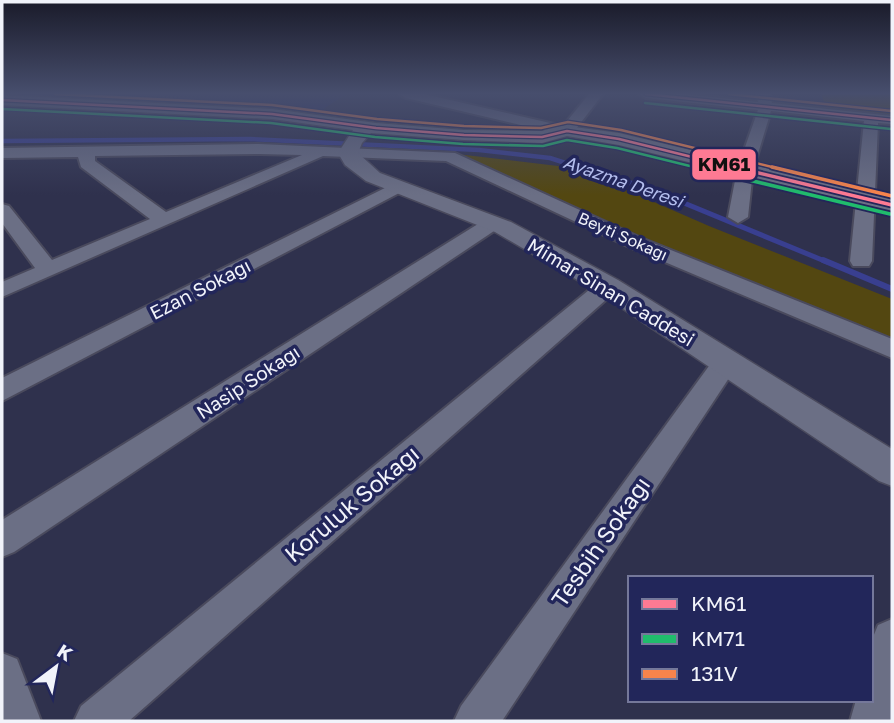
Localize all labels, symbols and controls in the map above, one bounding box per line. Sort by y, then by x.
line badge: KM61 [691,148,757,181]
water label: Ayazma Deresi [561,150,688,213]
text: KM61 [698,152,750,175]
street label: Beyti Sokağı [575,207,671,265]
street label: Mimar Sinan Caddesi [524,233,699,350]
street label: Ezan Sokağı [146,253,254,324]
street label: Nasip Sokağı [192,340,304,423]
street label: Koruluk Sokağı [279,439,424,568]
street label: Tesbih Sokağı [545,471,655,612]
legend [628,576,873,702]
text: KM61 [691,590,746,616]
text: KM71 [691,625,745,651]
north arrow [21,632,91,702]
text: K [53,639,77,666]
text: 131V [691,660,738,686]

